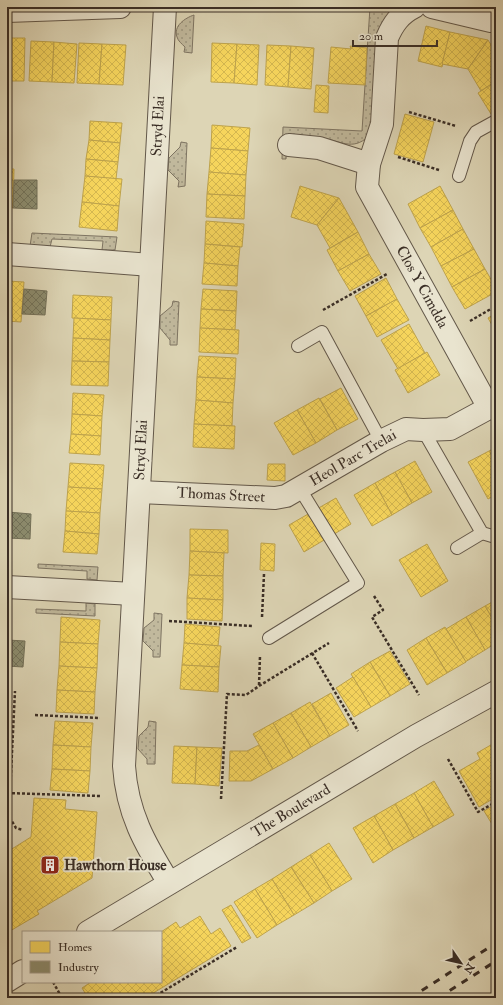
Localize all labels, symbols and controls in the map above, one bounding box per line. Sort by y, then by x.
scale bar [353,22,437,48]
text: 20 m [359,29,384,44]
street label: Stryd Elai [147,95,169,157]
street label: Clos Y Cimdda [392,243,453,332]
street label: Stryd Elai [130,419,152,481]
street label: Heol Parc Trelai [306,425,400,491]
street label: Thomas Street [176,483,266,507]
street label: The Boulevard [248,780,334,842]
building icon: Hawthorn House [39,854,61,876]
place label: Hawthorn House [64,856,167,875]
legend [22,931,162,983]
text: Homes [58,940,92,955]
north arrow [441,943,481,983]
text: Industry [58,960,100,975]
text: N [460,960,478,977]

